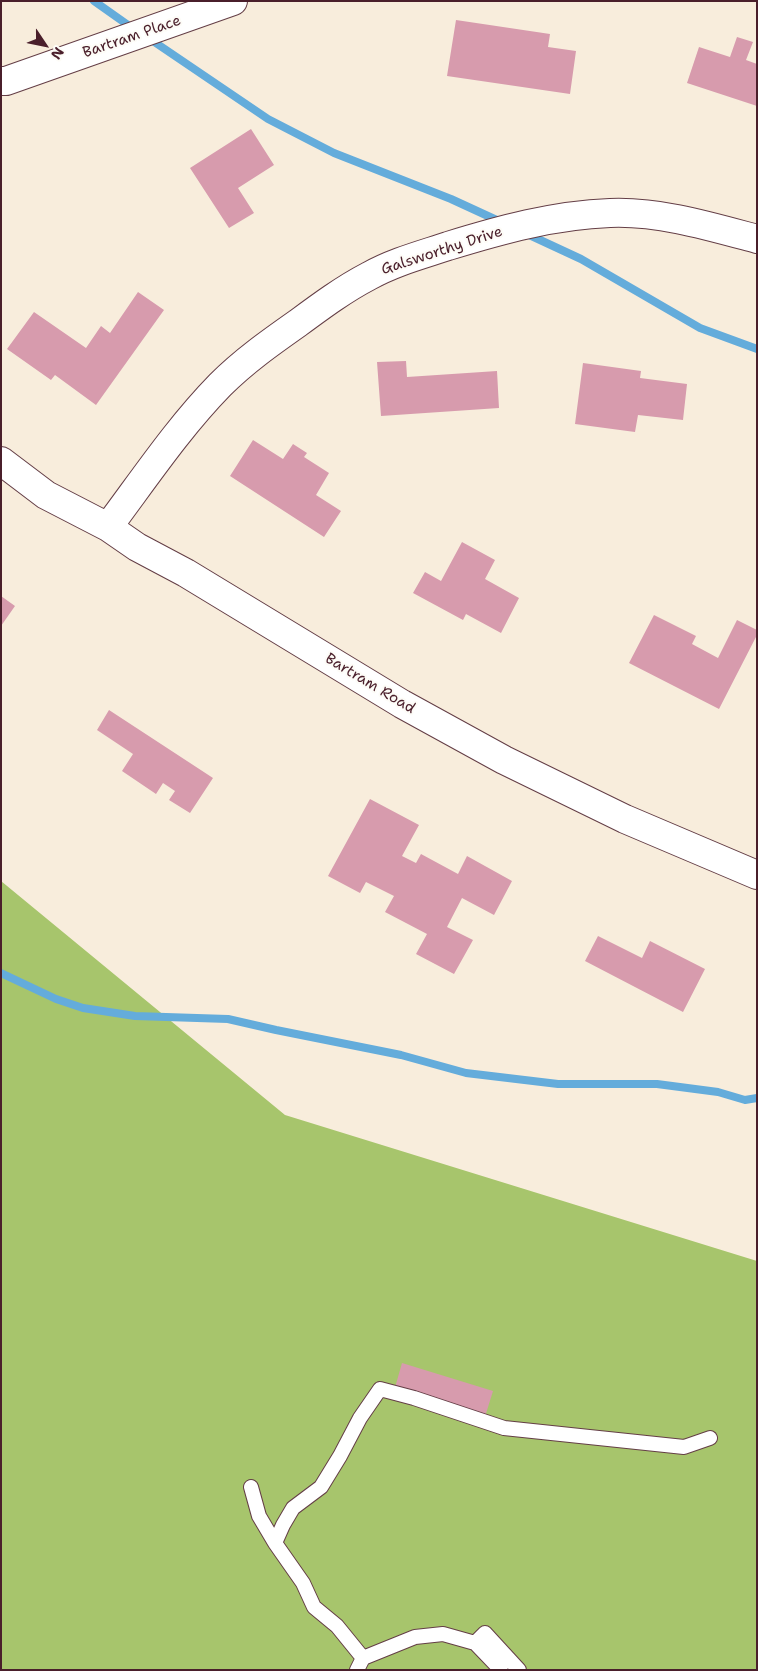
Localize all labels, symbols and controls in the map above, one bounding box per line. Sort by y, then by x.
street label: Bartram Place [81,12,183,62]
north arrow [20,20,70,70]
text: N [47,44,68,63]
street label: Galsworthy Drive [379,223,505,279]
street label: Bartram Road [322,650,418,718]

